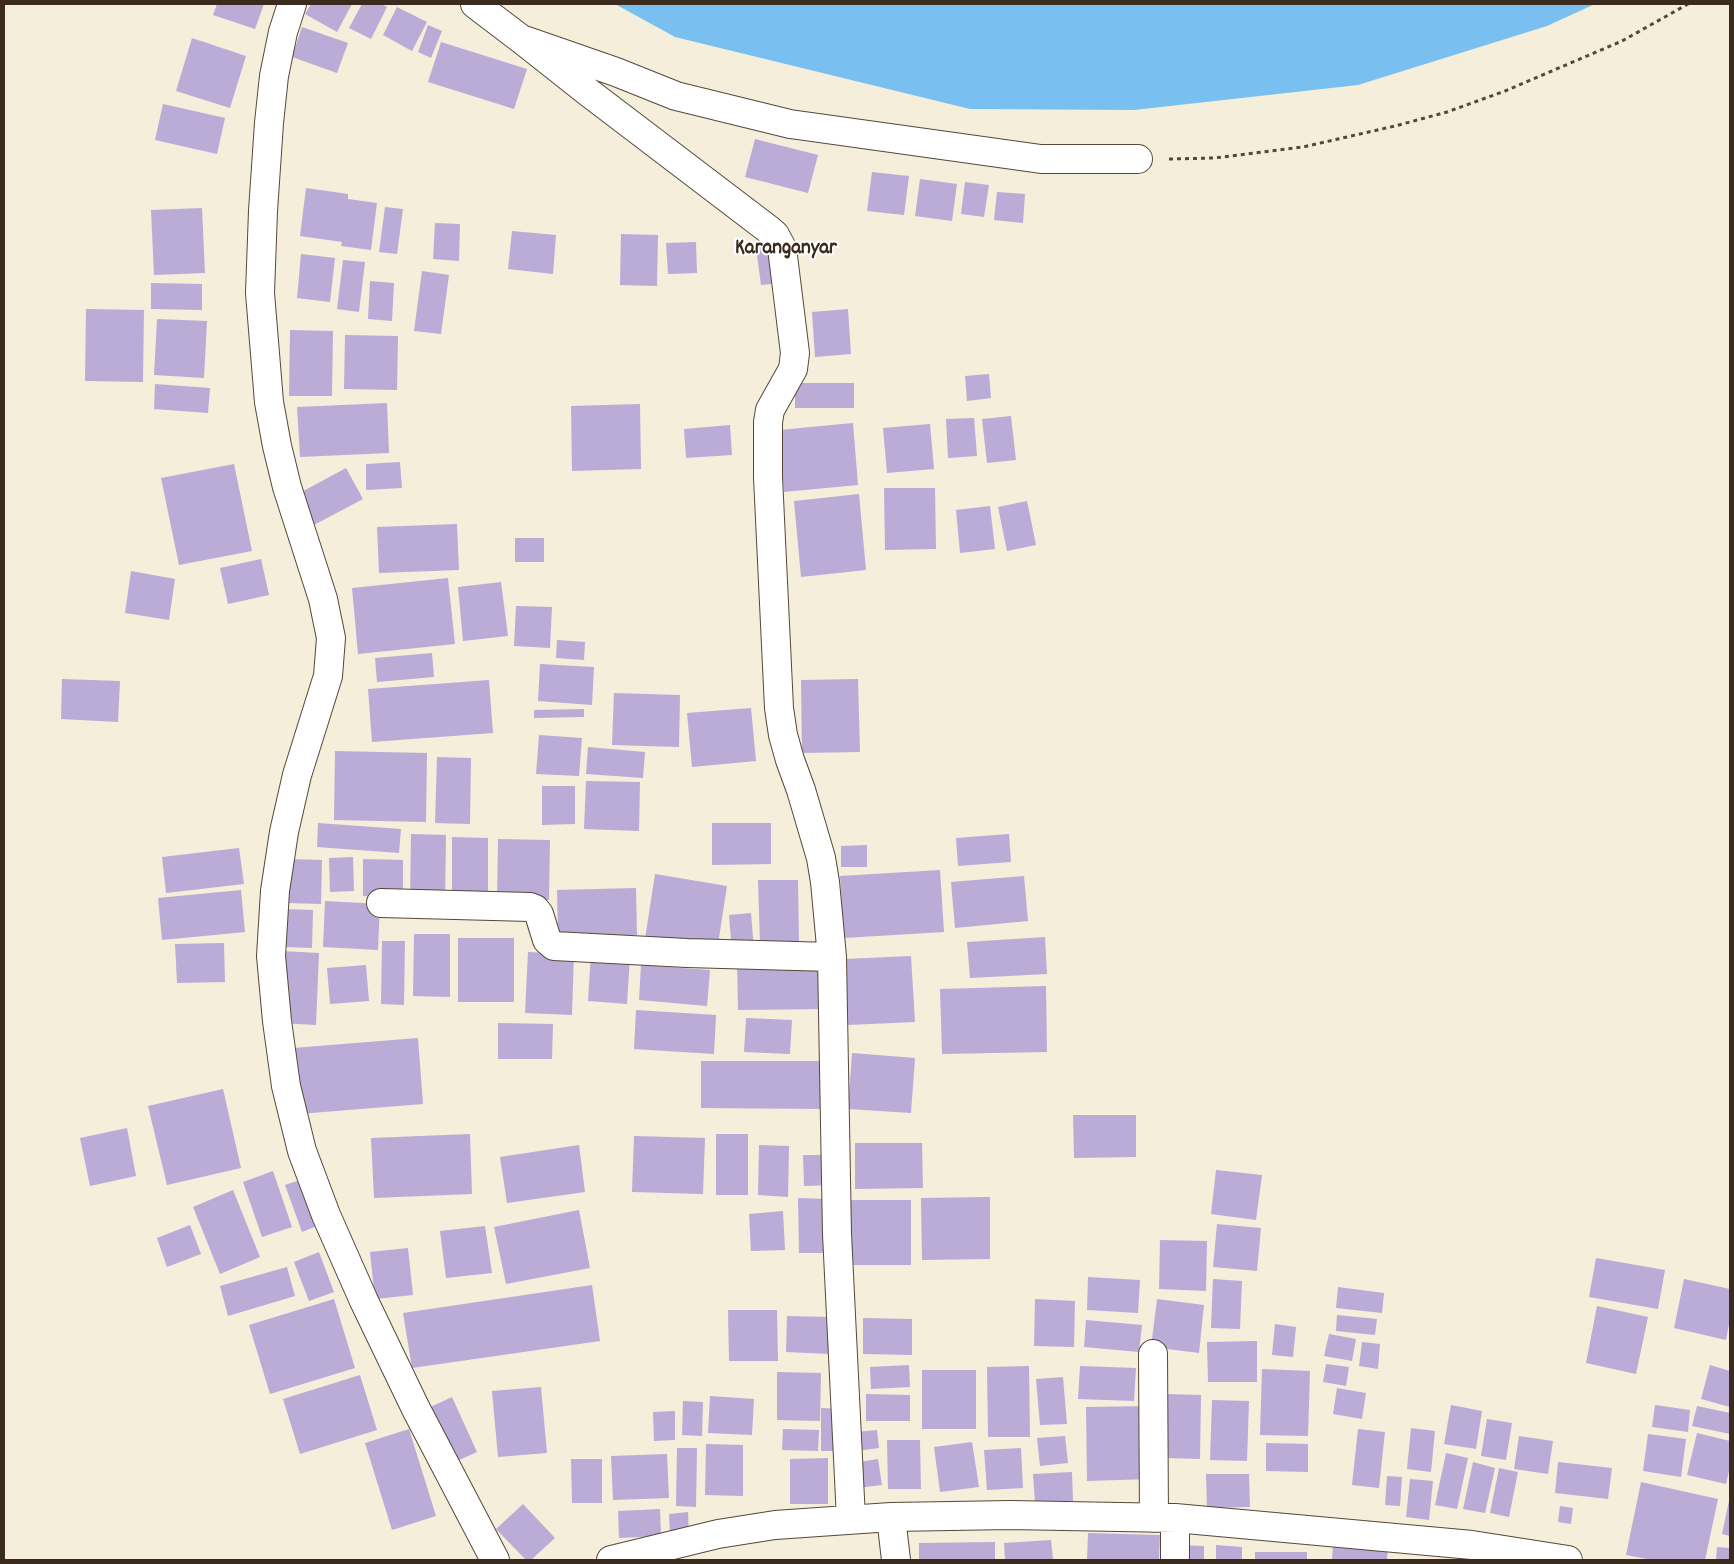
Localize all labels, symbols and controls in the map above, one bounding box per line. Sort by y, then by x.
district label: Karanganyar [735,237,837,263]

